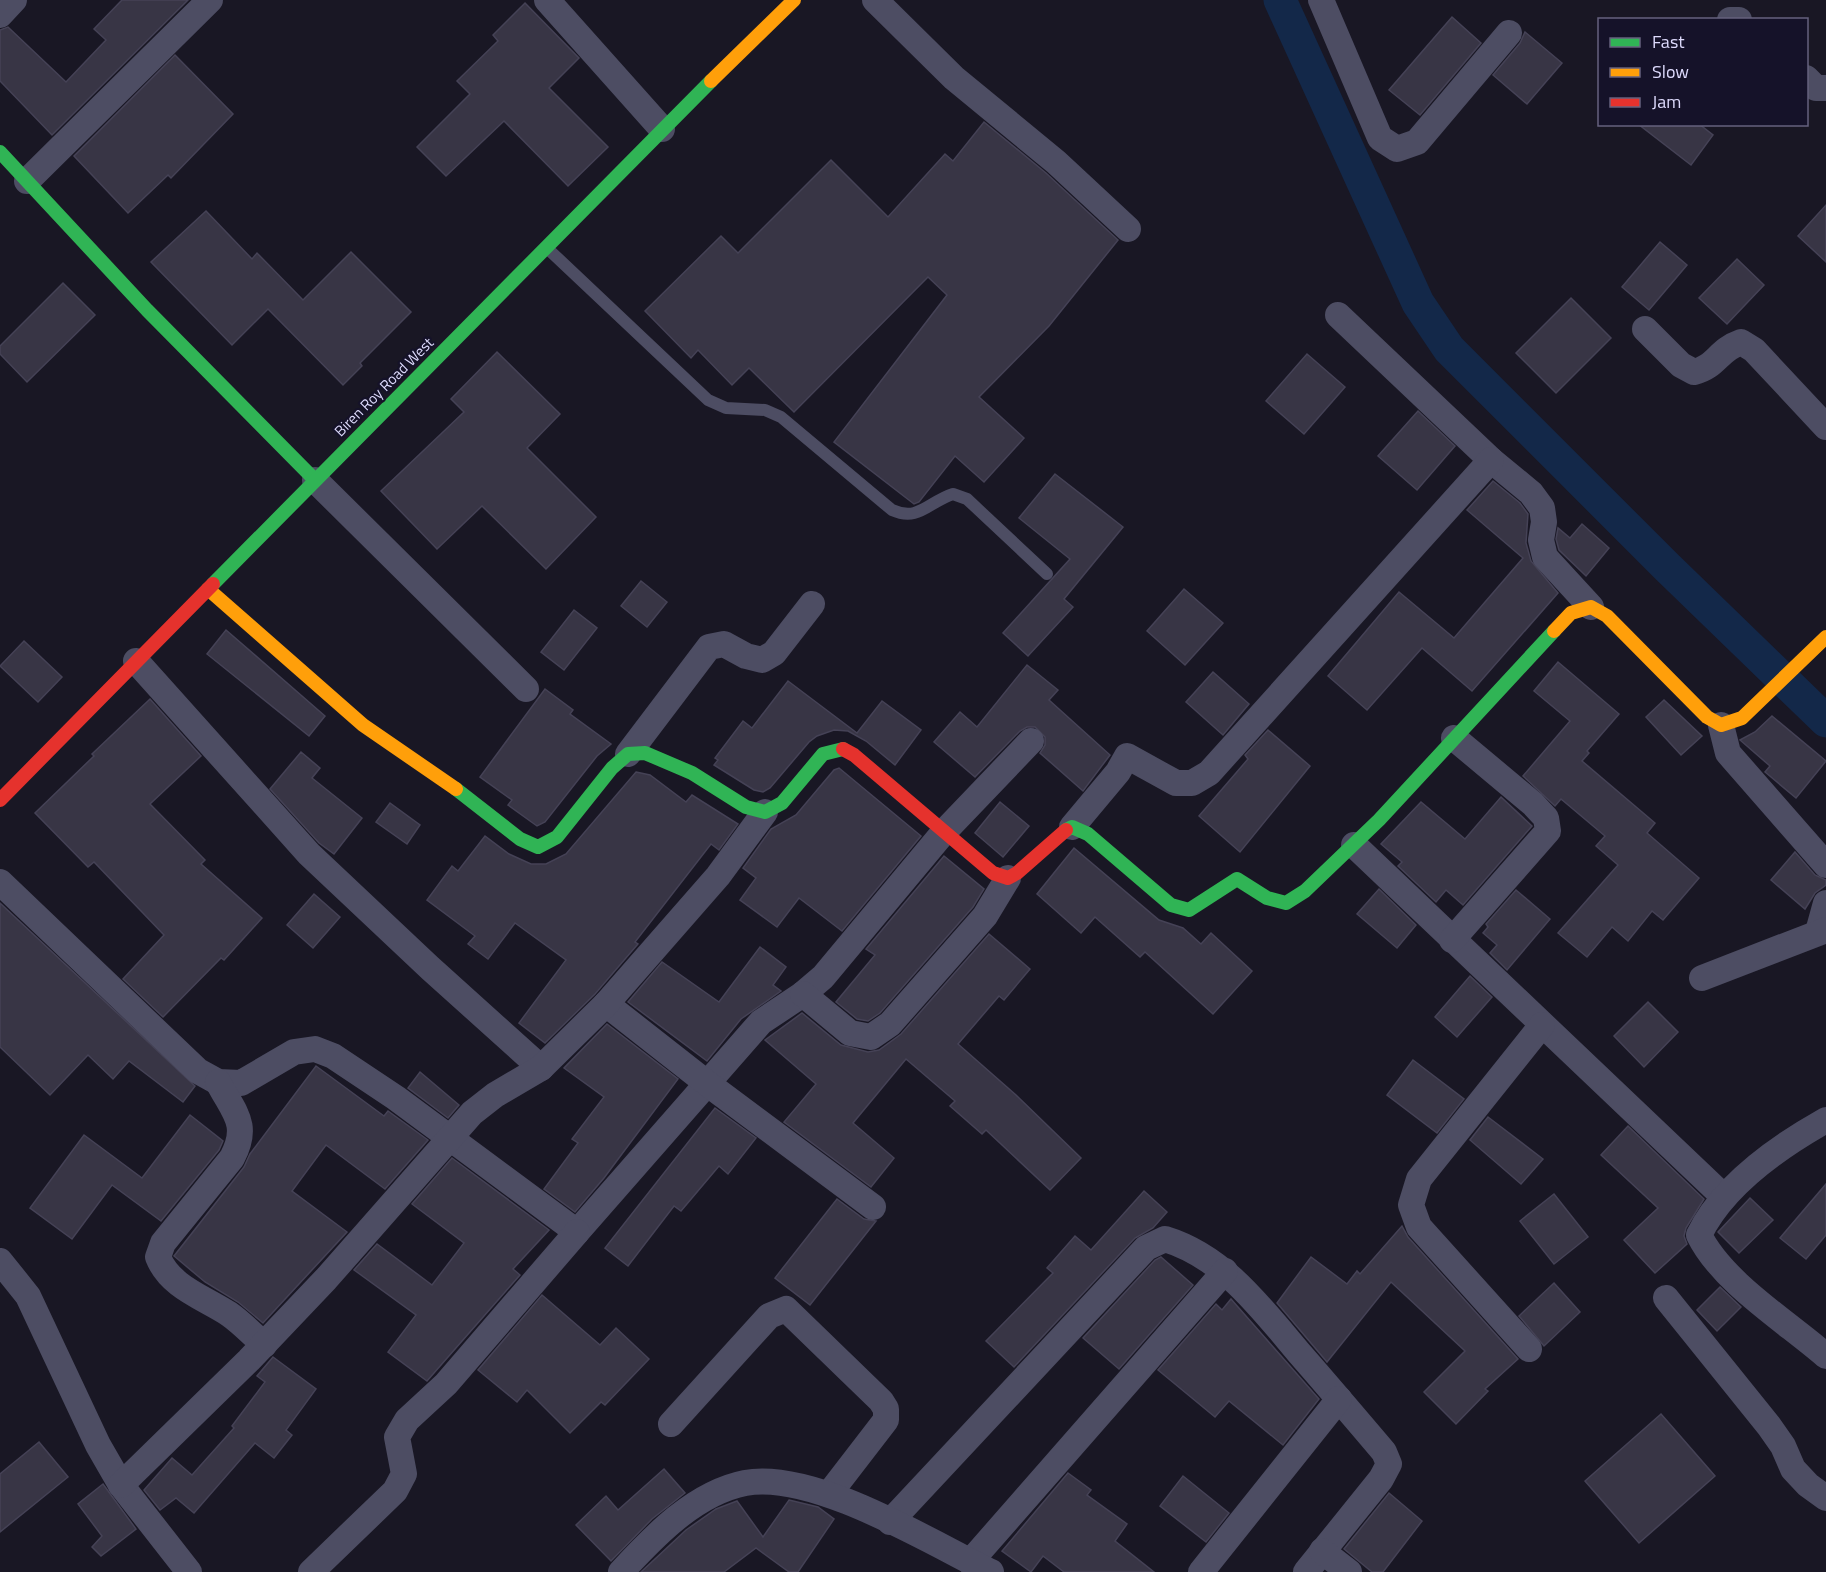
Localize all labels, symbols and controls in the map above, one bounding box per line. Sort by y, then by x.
legend [1598,18,1808,126]
text: Fast [1652,28,1685,55]
text: Slow [1652,58,1689,85]
text: Jam [1652,88,1681,115]
street label: Biren Roy Road West [329,331,439,442]

